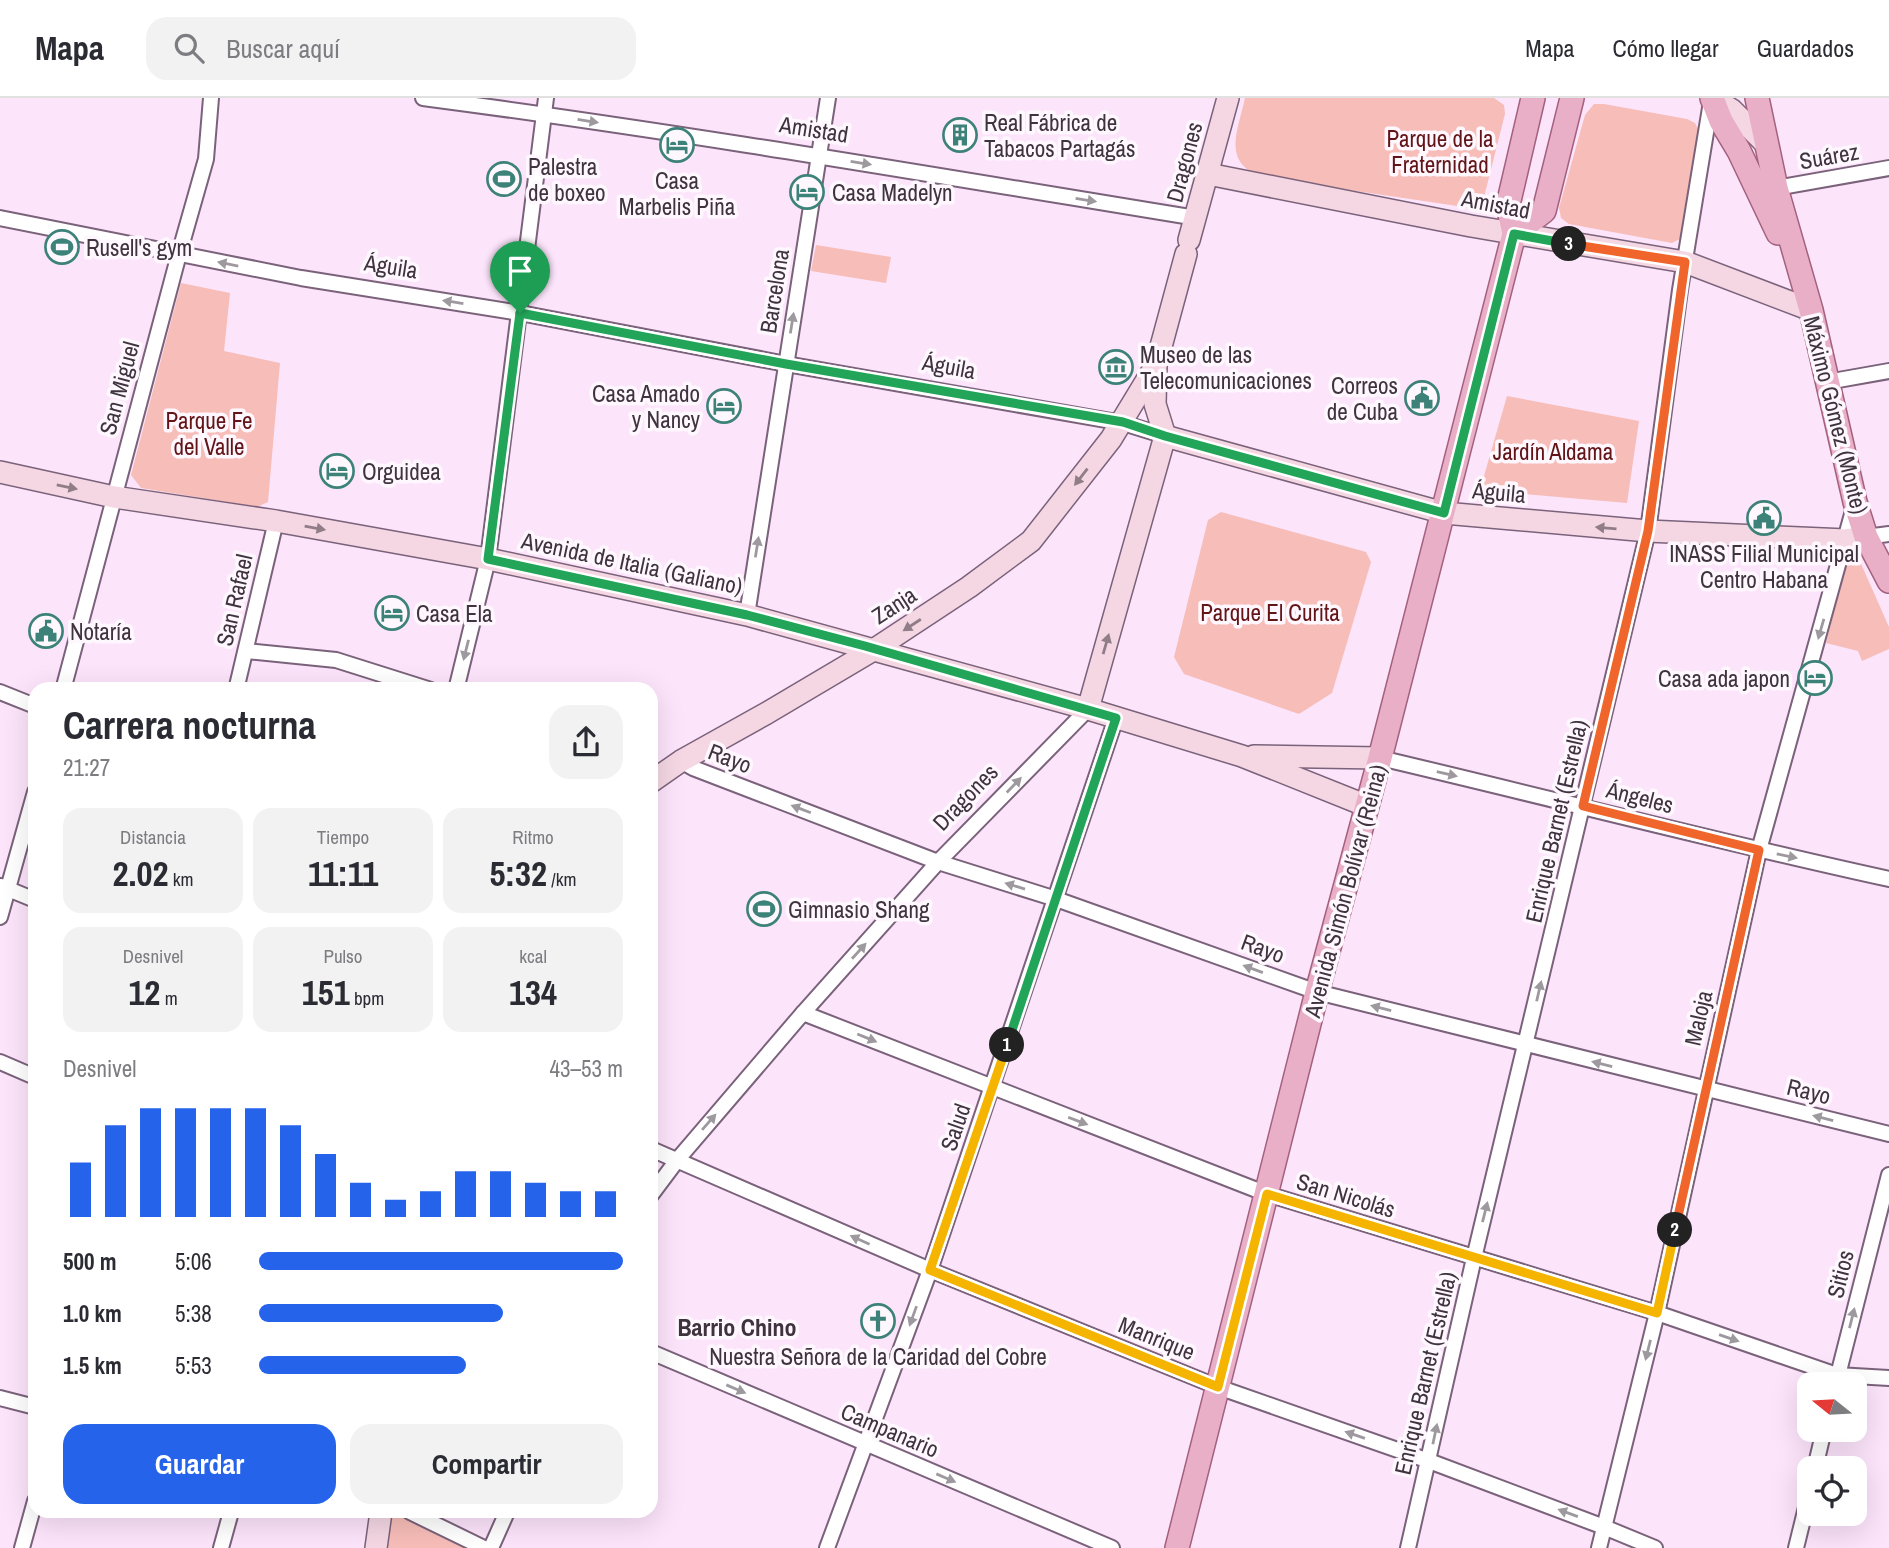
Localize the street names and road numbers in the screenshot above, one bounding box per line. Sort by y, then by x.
street label: Amistad [776,108,851,150]
street label: Dragones [1158,118,1210,206]
street label: Suárez [1797,136,1861,176]
street label: Amistad [1458,182,1533,226]
street label: Águila [361,246,420,286]
street label: Barcelona [752,246,796,335]
street label: Máximo Gómez (Monte) [1796,313,1876,517]
street label: San Miguel [92,338,146,438]
street label: Águila [919,346,979,386]
street label: Águila [1470,474,1527,510]
street label: Avenida de Italia (Galiano) [518,524,745,602]
street label: San Rafael [208,551,260,649]
street label: Zanja [866,579,923,631]
street label: Enrique Barnet (Estrella) [1518,716,1594,926]
street label: Rayo [704,736,756,780]
street label: Dragones [925,757,1005,837]
street label: Avenida Simón Bolívar (Reina) [1296,761,1394,1022]
street label: Ángeles [1602,773,1677,820]
street label: Rayo [1237,926,1289,970]
street label: Maloja [1677,987,1719,1049]
street label: Rayo [1784,1071,1834,1111]
street label: Salud [932,1099,978,1155]
street label: San Nicolás [1293,1165,1399,1225]
street label: Sitios [1819,1247,1861,1301]
street label: Enrique Barnet (Estrella) [1387,1268,1463,1478]
street label: Manrique [1114,1309,1200,1367]
street label: Campanario [836,1395,944,1465]

